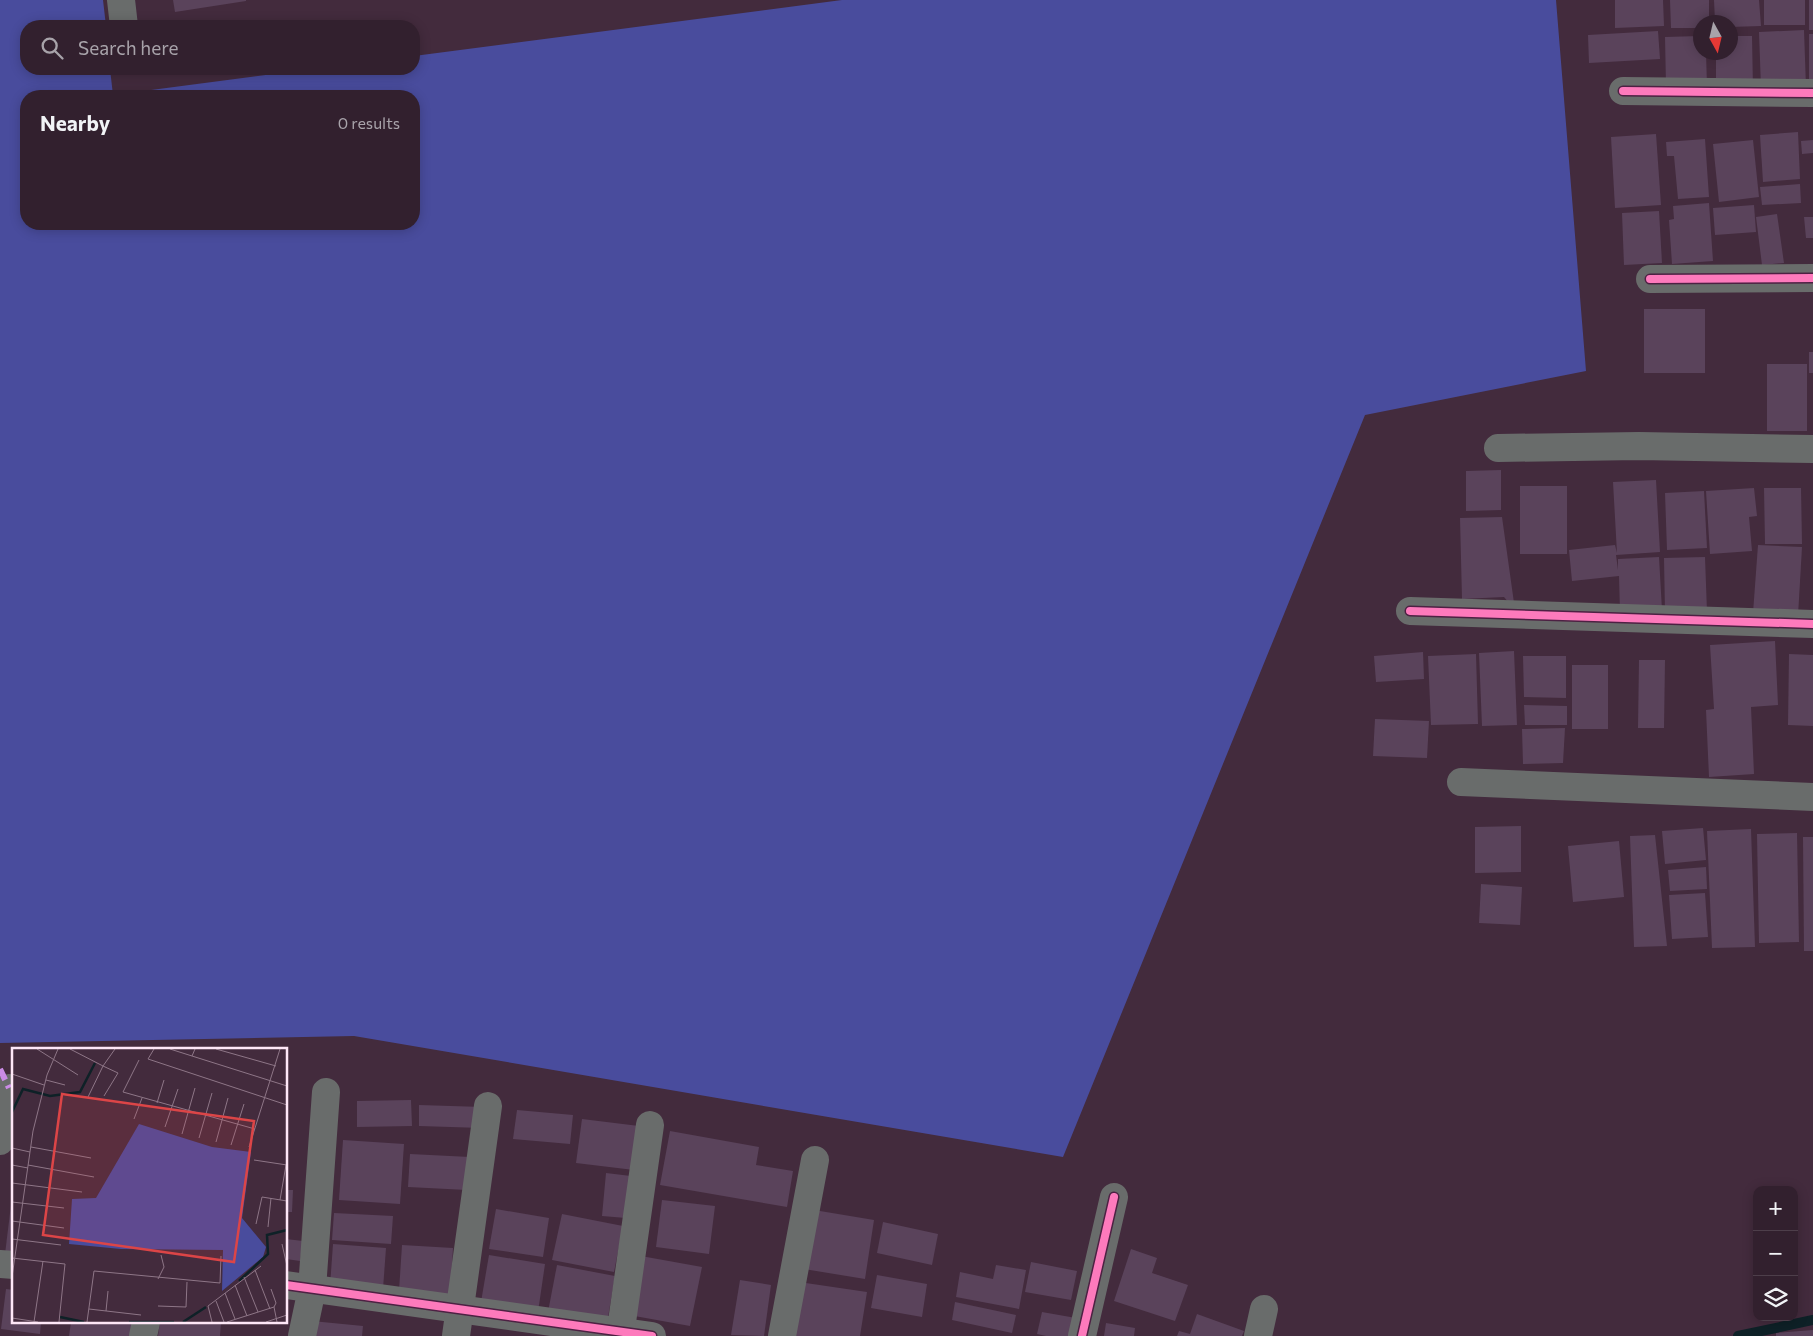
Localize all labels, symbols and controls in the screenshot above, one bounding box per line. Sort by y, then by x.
north arrow [1693,15,1738,60]
search box [20,20,420,75]
icon: search [38,34,66,62]
text: Search here [78,36,178,59]
text: Nearby [40,110,110,135]
text: 0 results [338,113,400,132]
inset map [12,1048,288,1324]
map controls [1753,1186,1798,1321]
button: + [1753,1186,1798,1231]
button: − [1753,1231,1798,1276]
button: layers [1753,1276,1798,1321]

